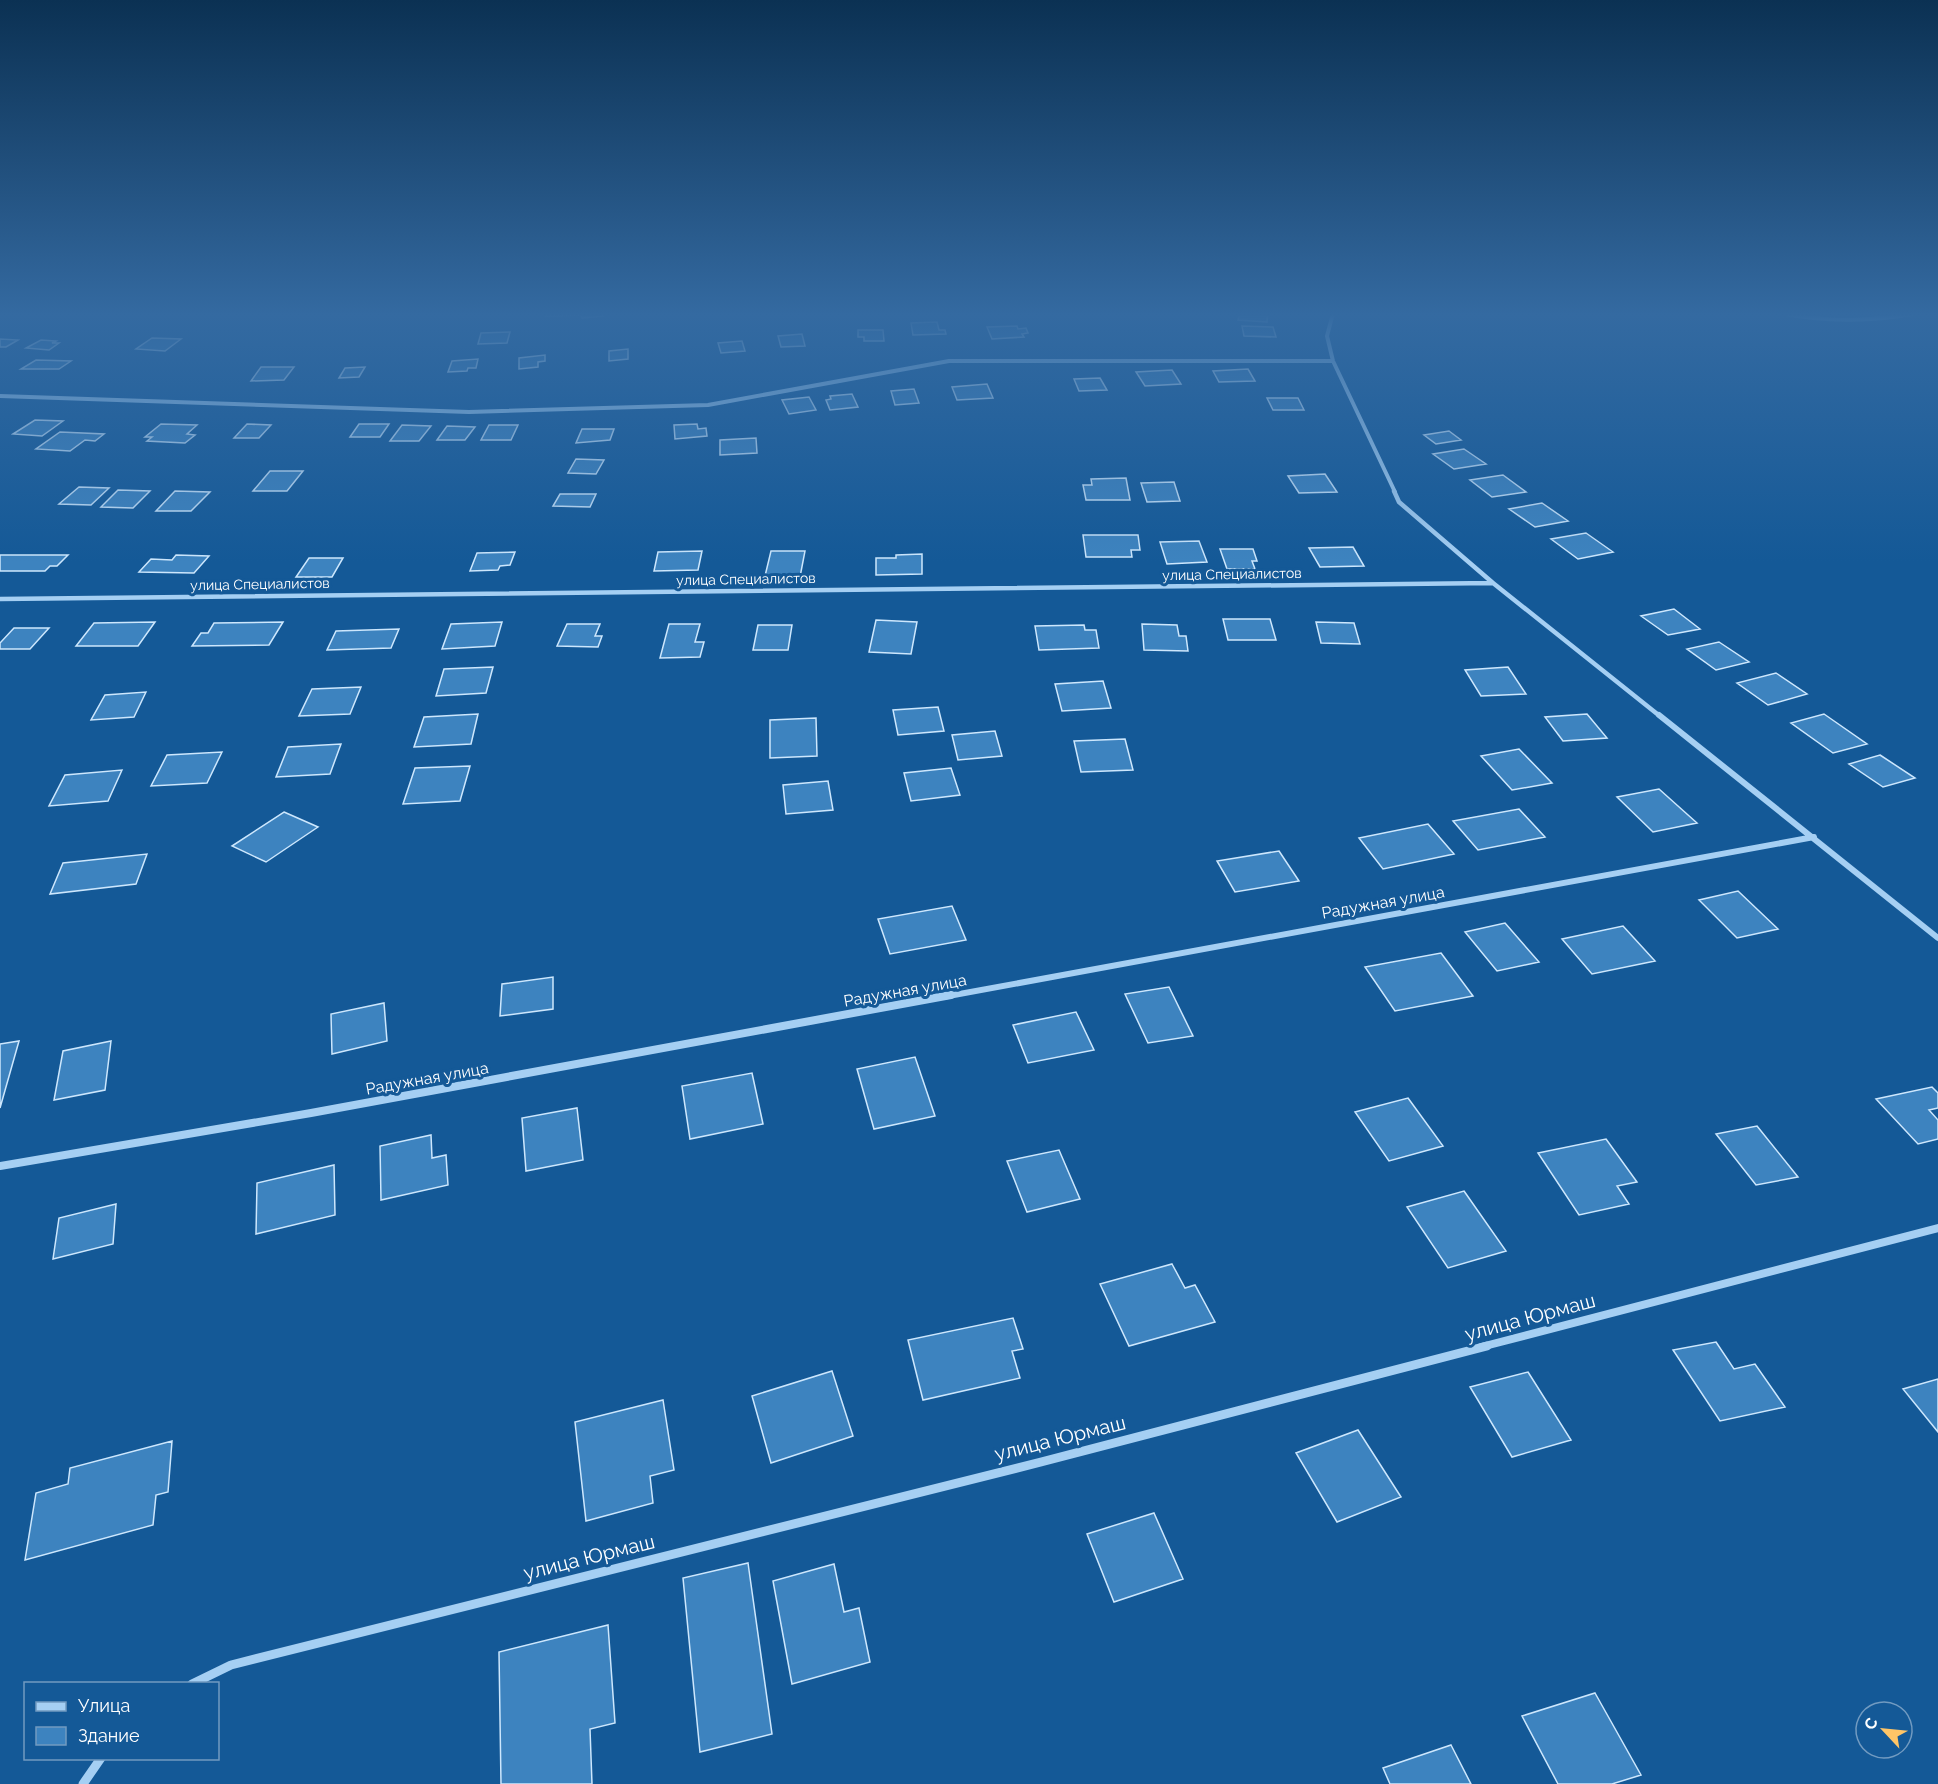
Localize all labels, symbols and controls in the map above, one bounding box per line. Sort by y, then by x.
street label: улица Специалистов [1162,565,1302,583]
street label: улица Специалистов [676,570,816,588]
street label: улица Специалистов [190,575,330,593]
street label: Радужная улица [1320,882,1446,923]
street label: Радужная улица [842,970,968,1011]
street label: Радужная улица [364,1058,490,1099]
street label: улица Юрмаш [1462,1288,1598,1346]
street label: улица Юрмаш [992,1410,1128,1466]
street label: улица Юрмаш [521,1529,657,1585]
legend [24,1682,219,1760]
text: Улица [78,1695,130,1716]
north arrow [1854,1700,1914,1760]
text: С [1860,1715,1882,1733]
text: Здание [78,1725,140,1746]

